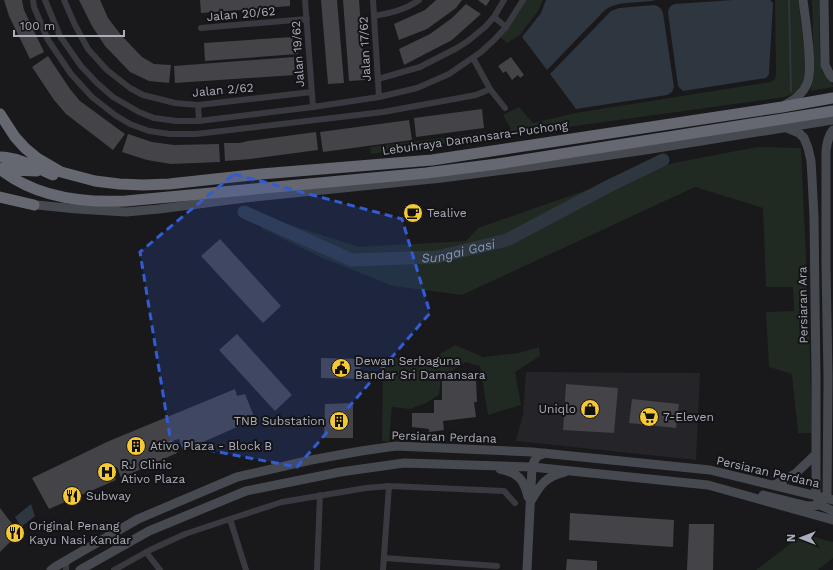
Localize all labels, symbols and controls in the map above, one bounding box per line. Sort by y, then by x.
street label: Jalan 20/62 [206,4,276,24]
scale bar [14,12,124,38]
street label: Jalan 17/62 [356,16,374,82]
text: 100 m [20,19,55,33]
street label: Jalan 19/62 [289,20,307,88]
street label: Jalan 2/62 [192,80,254,100]
street label: Lebuhraya Damansara–Puchong [381,118,569,158]
cafe icon: Tealive [402,202,424,224]
place label: Tealive [427,206,467,220]
water label: Sungai Gasi [421,236,497,265]
street label: Persiaran Ara [795,266,811,344]
place label: Dewan Serbaguna Bandar Sri Damansara [355,354,486,382]
public building icon: Dewan Serbaguna Bandar Sri Damansara [330,357,352,379]
shop icon: Uniqlo [579,398,601,420]
place label: Uniqlo [539,402,576,416]
supermarket icon: 7-Eleven [638,406,660,428]
building icon: TNB Substation [328,410,350,432]
place label: 7-Eleven [663,410,714,424]
place label: TNB Substation [234,414,325,428]
street label: Persiaran Perdana [391,428,497,446]
building icon: Ativo Plaza - Block B [125,435,147,457]
place label: Ativo Plaza - Block B [150,439,272,453]
street label: Persiaran Perdana [715,453,821,491]
place label: RJ Clinic Ativo Plaza [121,458,185,486]
hospital icon: RJ Clinic Ativo Plaza [96,461,118,483]
restaurant icon: Subway [61,485,83,507]
place label: Subway [86,489,132,503]
north arrow [781,518,821,558]
place label: Original Penang Kayu Nasi Kandar [29,519,131,547]
restaurant icon: Original Penang Kayu Nasi Kandar [4,522,26,544]
text: N [785,534,798,542]

